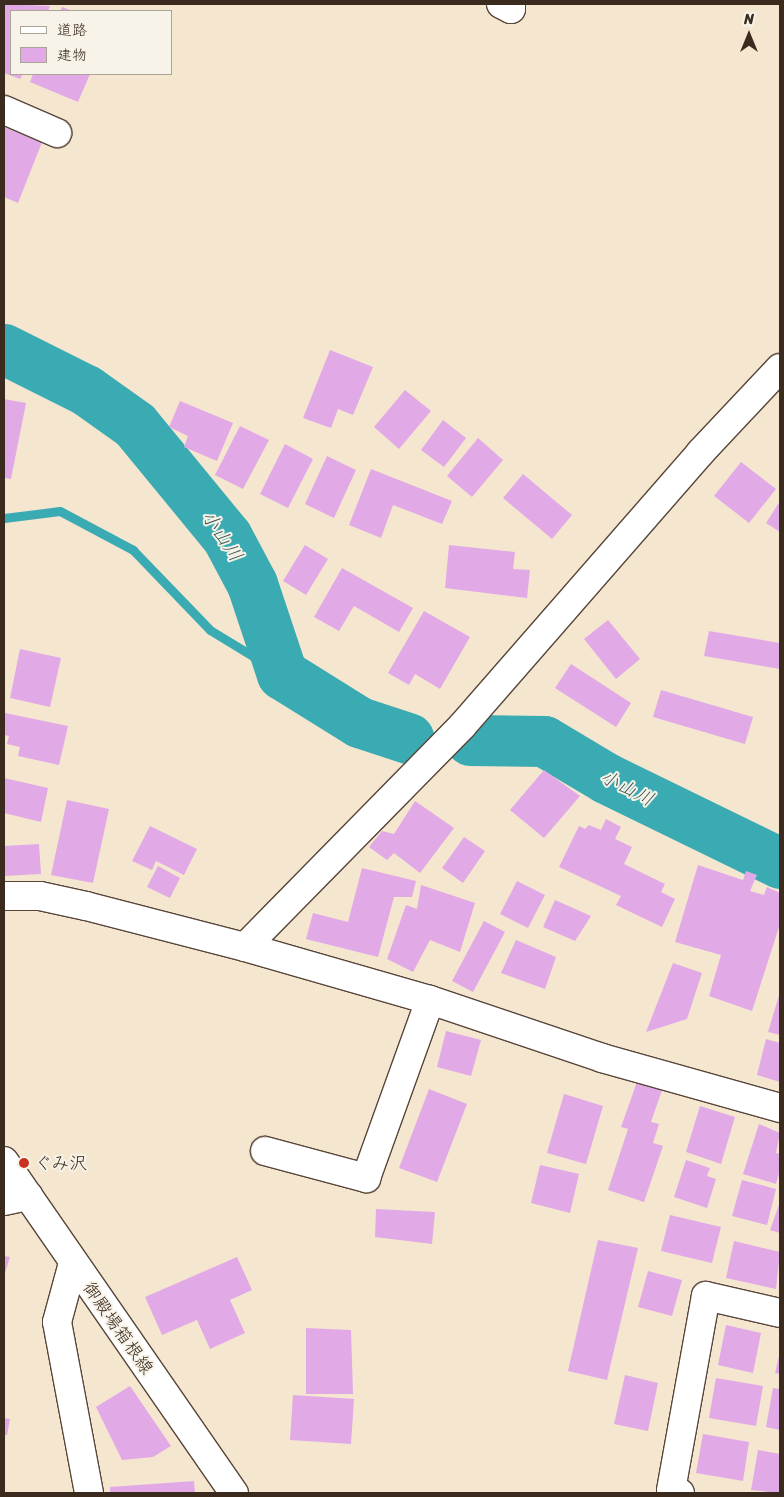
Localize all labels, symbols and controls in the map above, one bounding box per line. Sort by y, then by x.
text: N [744,7,754,32]
legend [10,10,172,75]
north arrow [724,10,774,60]
text: 道路 [57,17,87,43]
text: 建物 [57,42,87,68]
water label: 小山川 [197,506,247,566]
water label: 小山川 [596,765,658,811]
place label: ぐみ沢 [34,1152,88,1174]
marker: ぐみ沢 [18,1157,30,1169]
street label: 御殿場箱根線 [78,1278,158,1378]

